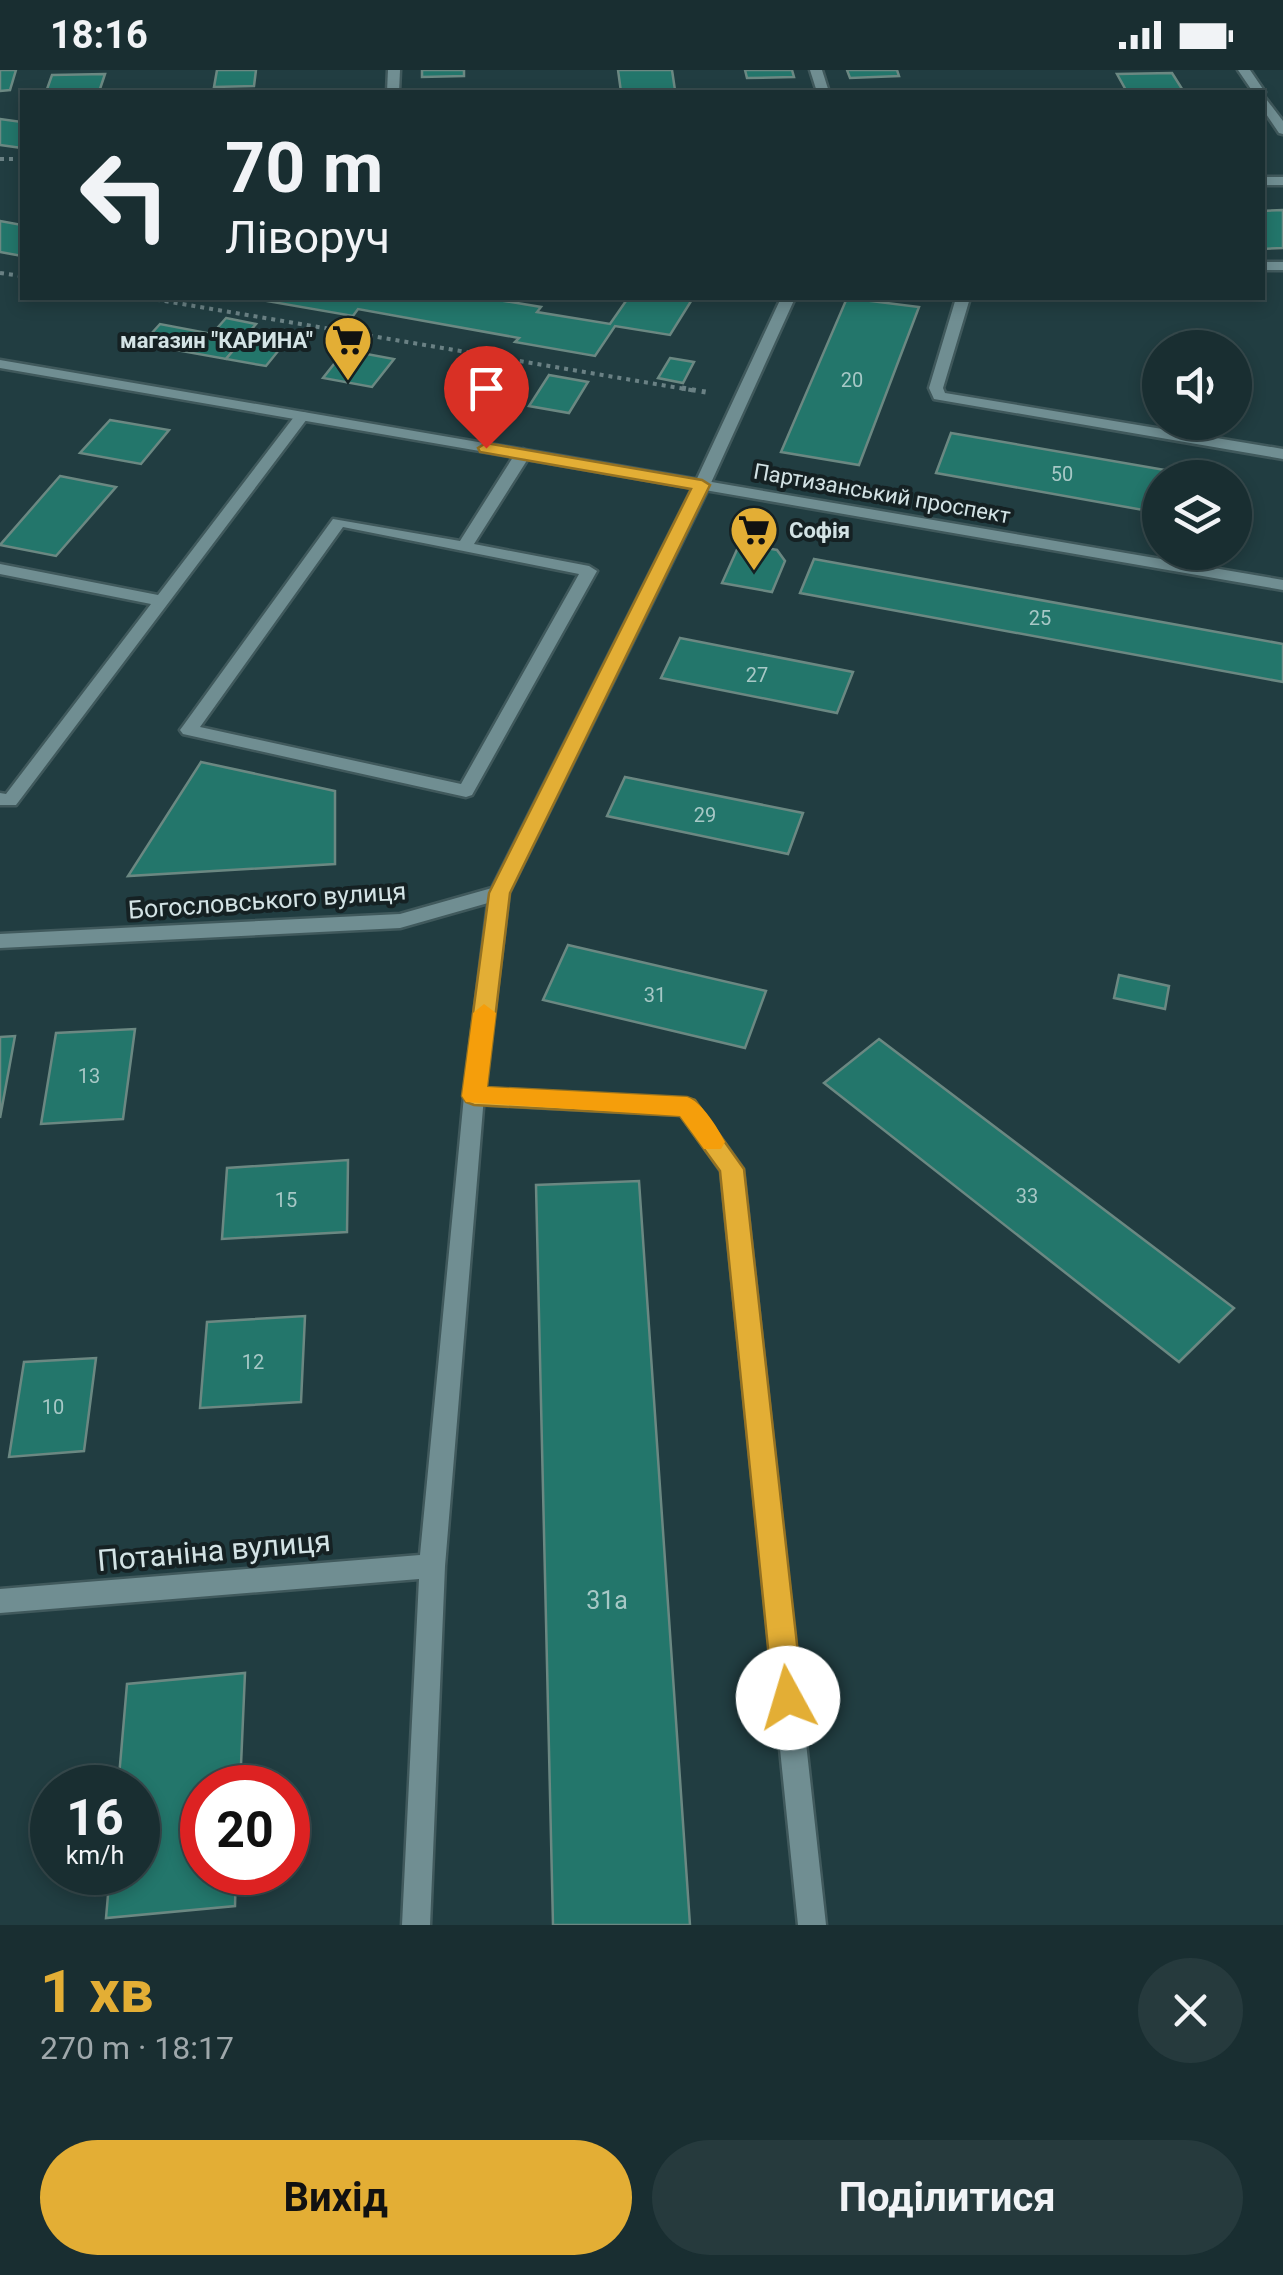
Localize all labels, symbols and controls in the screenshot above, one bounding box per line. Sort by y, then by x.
text: 18:16 [50,13,148,57]
text: 70 m [225,127,383,209]
icon: left [60,130,190,260]
text: Ліворуч [225,211,390,264]
supermarket icon: магазин "КАРИНА" [322,314,374,382]
place label: магазин "КАРИНА" [120,328,313,353]
map controls [1142,330,1252,570]
button: sound [1142,330,1252,440]
pin [444,346,529,449]
icon: arrive [459,361,514,416]
house number: 20 [841,368,863,392]
street label: Партизанський проспект [752,459,1013,528]
button: layers [1142,460,1252,570]
house number: 50 [1051,462,1073,486]
supermarket icon: Софія [728,504,780,572]
place label: Софія [789,518,850,543]
house number: 25 [1029,606,1051,630]
house number: 27 [746,663,768,687]
house number: 29 [694,803,716,827]
street label: Богословського вулиця [127,876,407,925]
house number: 31 [644,983,666,1007]
house number: 13 [78,1064,100,1088]
house number: 33 [1016,1184,1038,1208]
house number: 15 [275,1188,297,1212]
house number: 12 [242,1350,264,1374]
house number: 10 [42,1395,64,1419]
street label: Потаніна вулиця [96,1523,332,1578]
house number: 31а [586,1586,628,1615]
position arrow [736,1646,840,1750]
speed limit sign: 20 [180,1765,310,1895]
text: 16 [66,1789,124,1847]
text: km/h [66,1841,124,1870]
text: 1 хв [40,1956,154,2027]
button: close [1138,1958,1243,2063]
text: 270 m · 18:17 [40,2029,234,2067]
button: Вихід [40,2140,632,2255]
button: Поділитися [652,2140,1243,2255]

